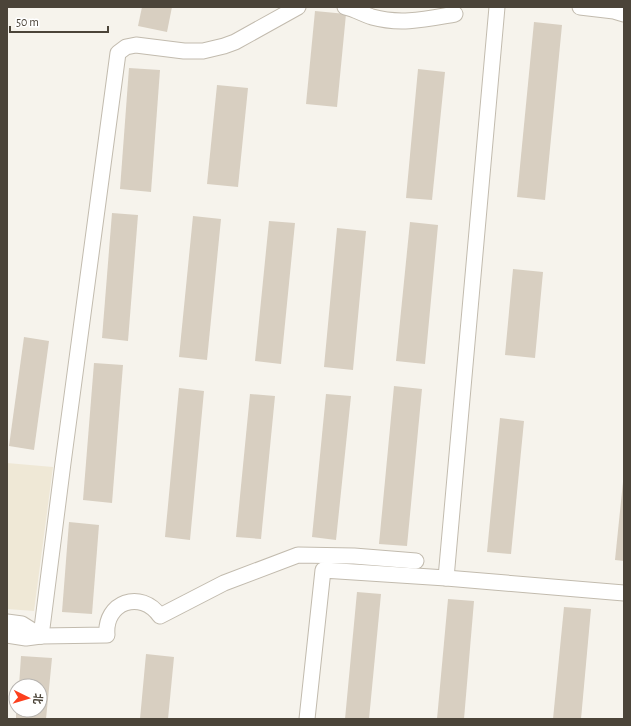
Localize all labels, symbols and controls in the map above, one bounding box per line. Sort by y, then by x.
scale bar [10,8,108,34]
text: 50 m [16,16,39,28]
north arrow [8,678,48,718]
text: 北 [32,693,43,705]

